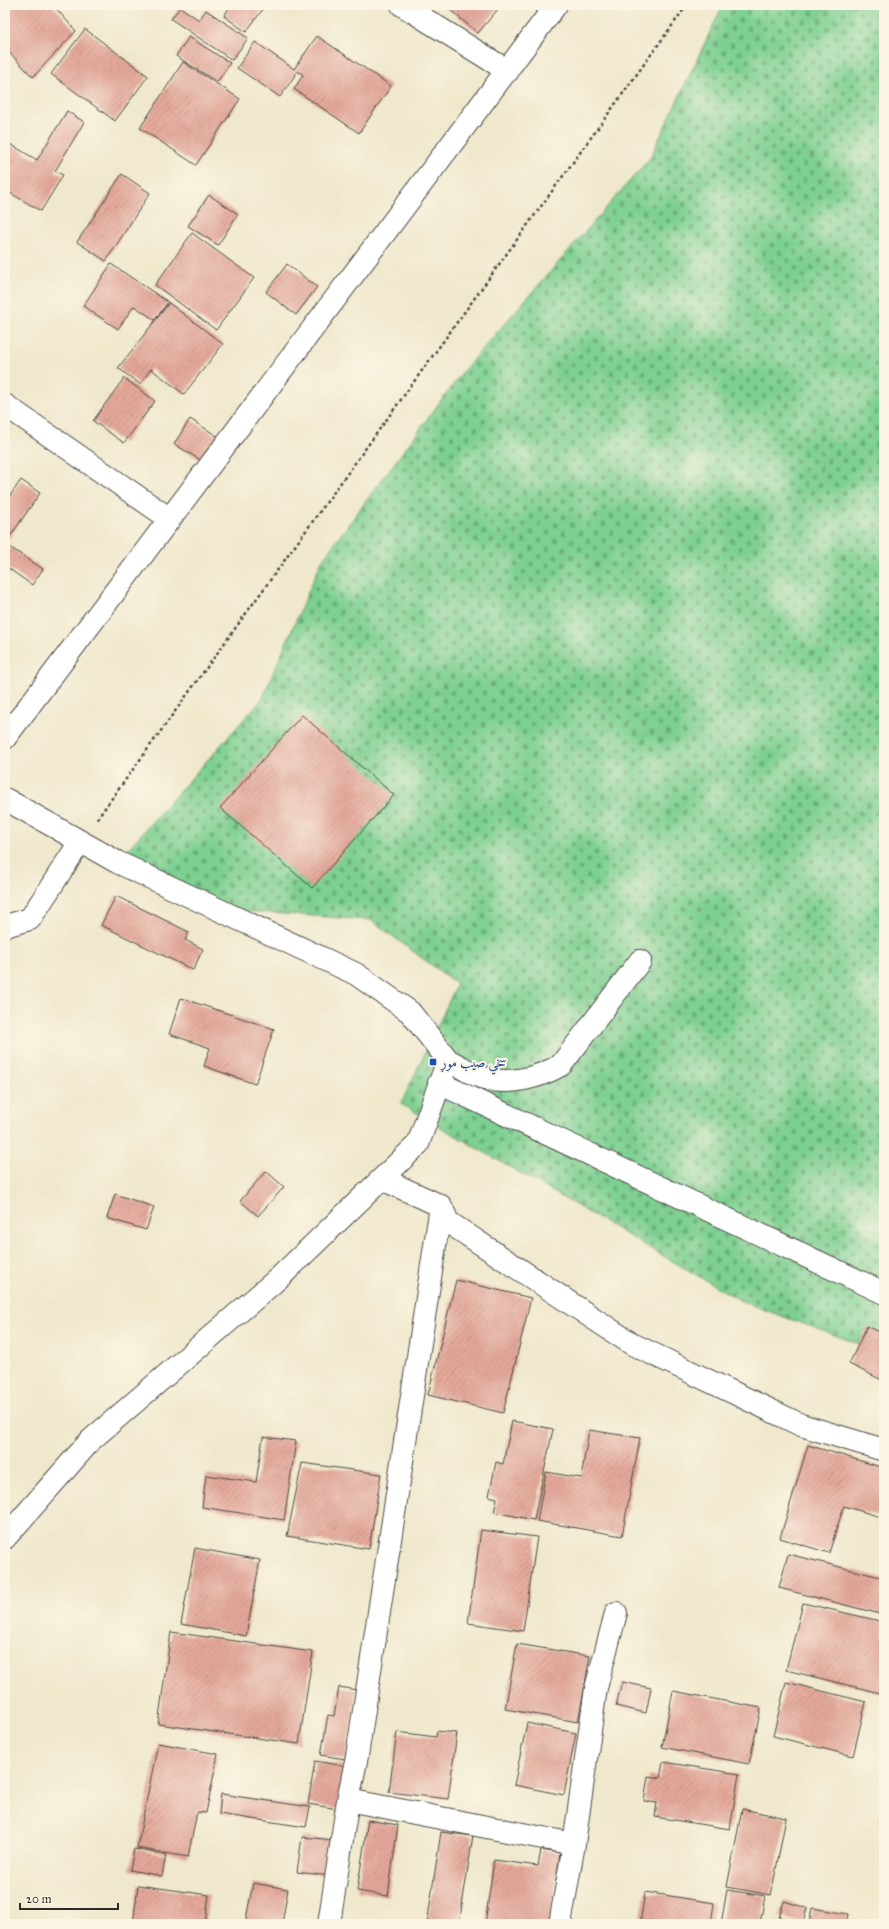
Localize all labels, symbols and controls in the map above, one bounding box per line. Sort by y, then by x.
place label: سخي صیب موړ [439,1054,506,1075]
marker: سخي صیب موړ [428,1057,438,1067]
scale bar [20,1885,118,1911]
text: 20 m [26,1892,52,1906]

